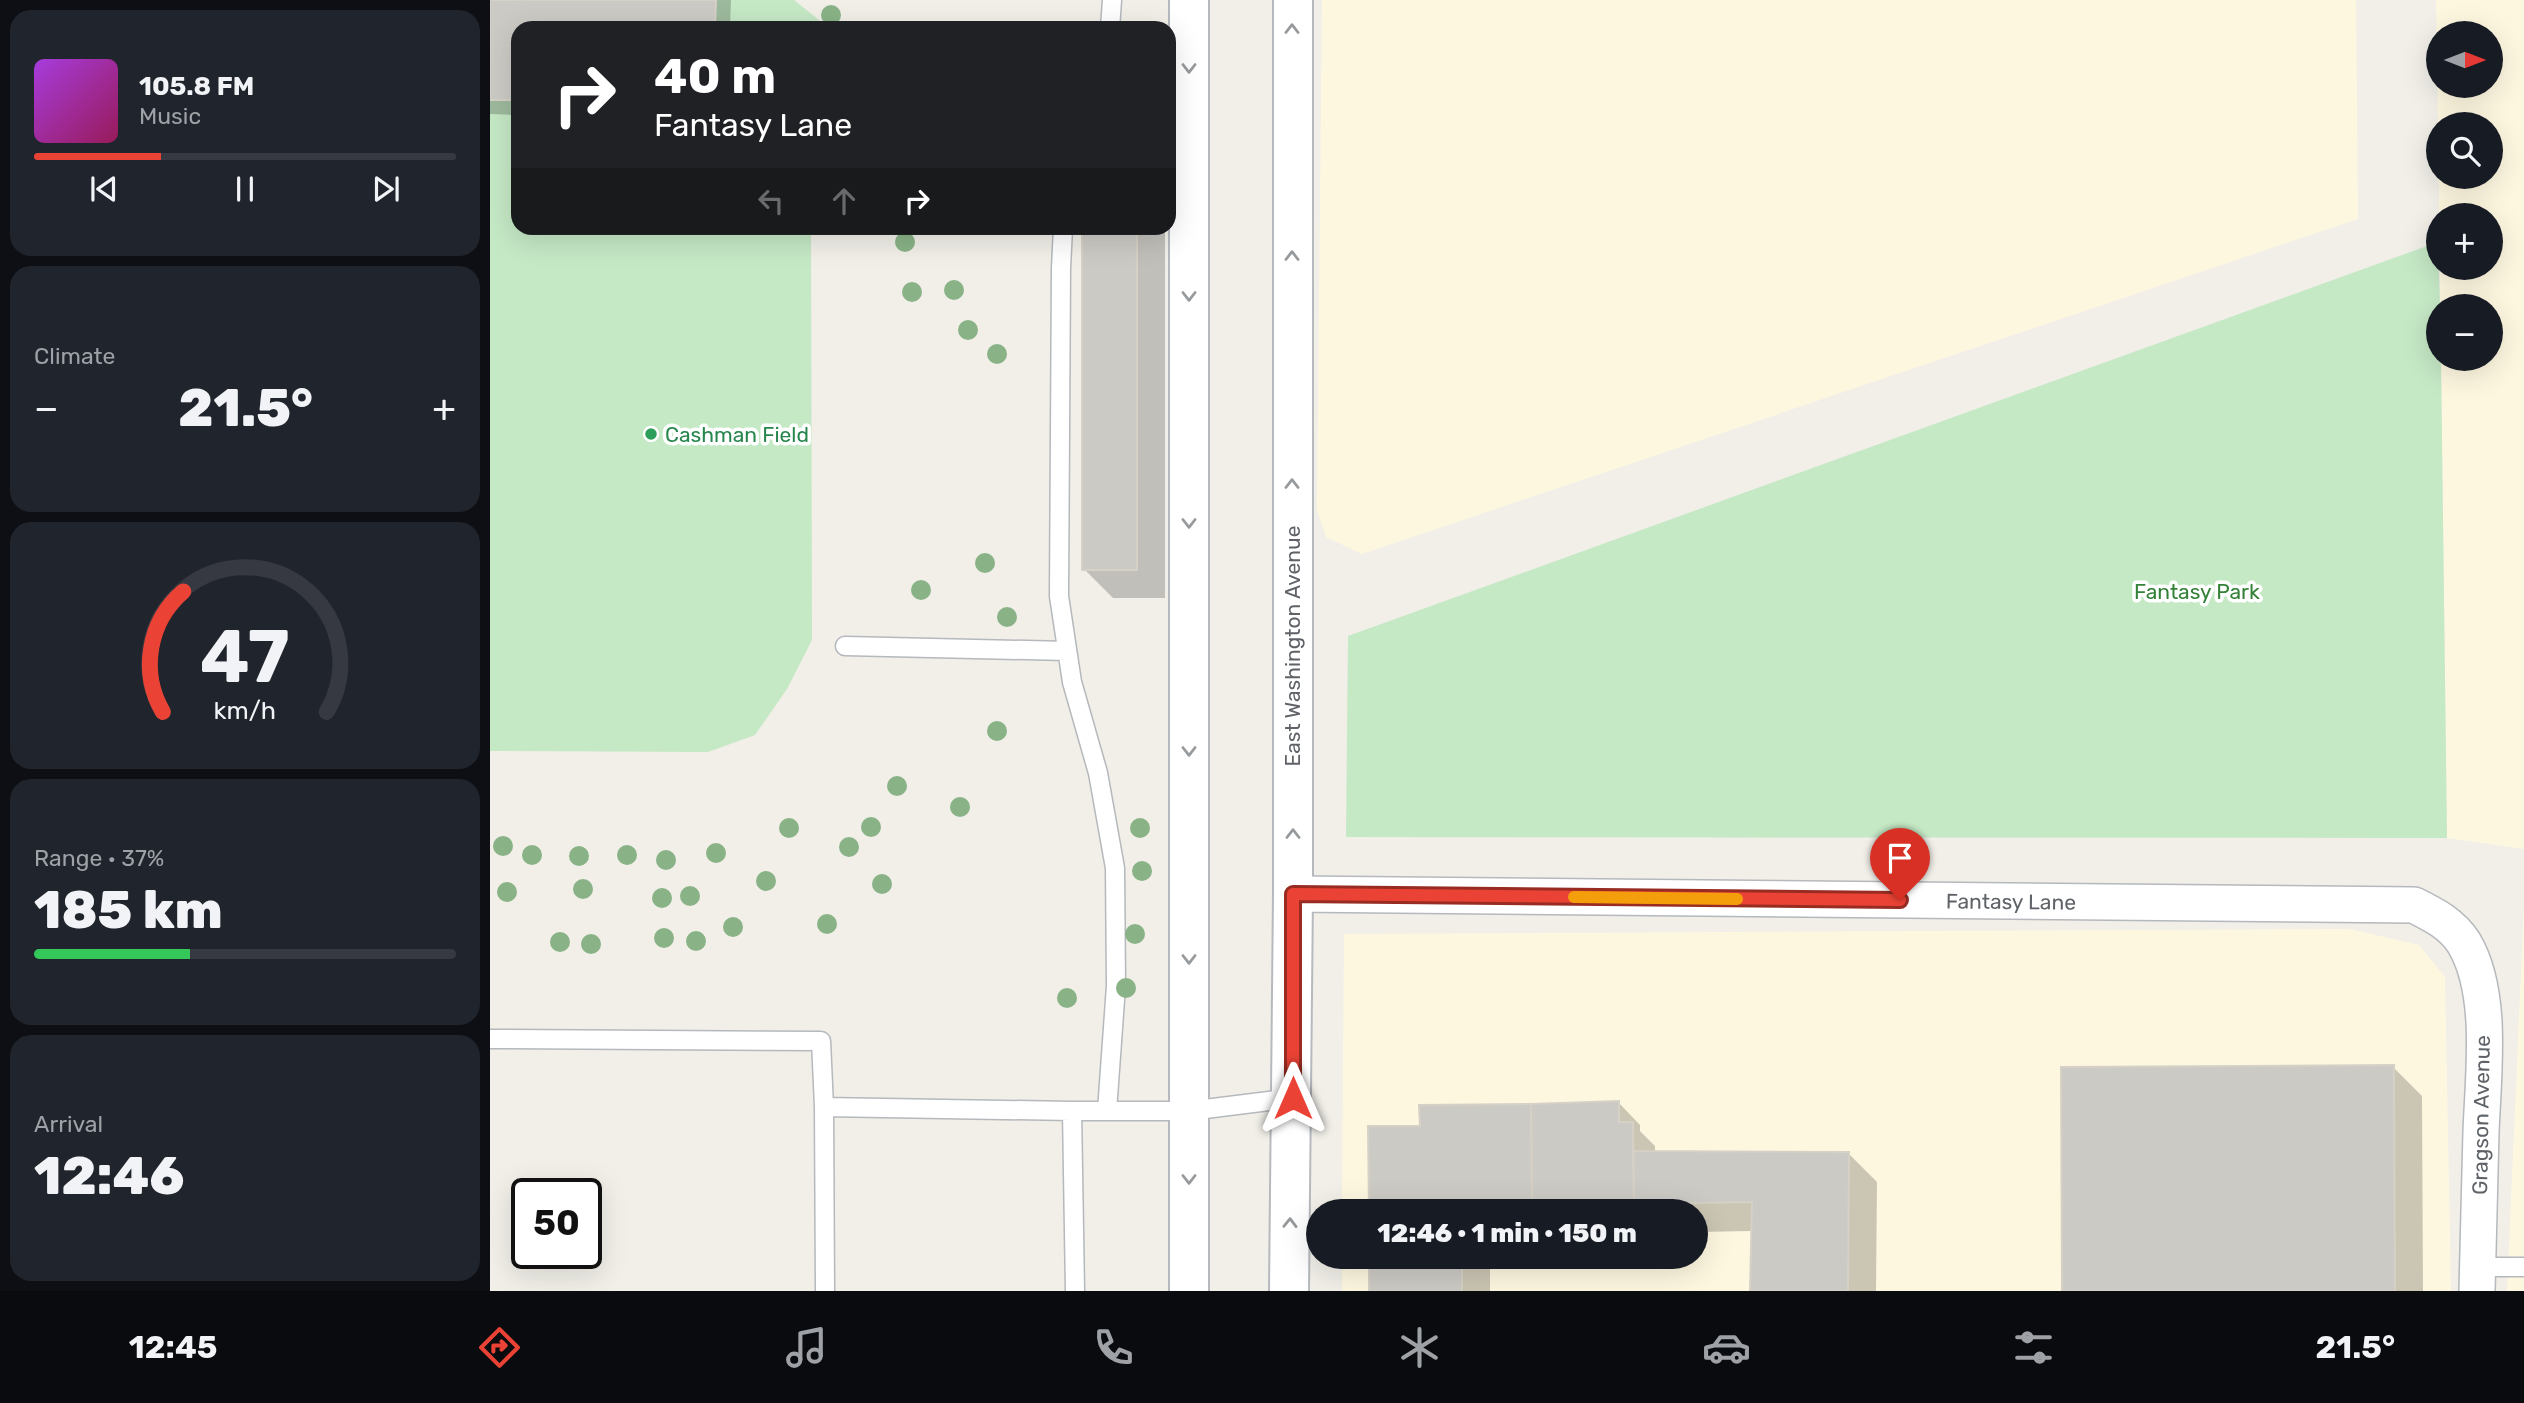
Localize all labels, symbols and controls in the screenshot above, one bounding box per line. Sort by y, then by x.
north arrow [2426,21,2502,98]
map controls [2426,21,2503,371]
one-way arrow [1284,23,1300,34]
text: 40 m [654,47,776,105]
icon: right [539,49,630,140]
one-way arrow [1181,63,1197,74]
text: 105.8 FM [139,71,254,102]
text: Music [139,102,201,130]
text: Fantasy Lane [654,106,852,144]
button: search [2426,112,2503,189]
icon: previous [85,170,123,208]
icon: pause [226,170,264,208]
icon: next [367,170,405,208]
icon: left [752,182,790,220]
icon: ahead [825,182,863,220]
icon: right [898,182,936,220]
button: + [2426,203,2503,280]
one-way arrow [1284,251,1300,261]
one-way arrow [1181,291,1197,301]
button: − [2426,294,2503,371]
text: Climate [34,342,115,370]
text: 21.5° [178,377,313,439]
text: − [34,385,59,431]
text: + [432,385,456,431]
place label: Cashman Field [665,422,809,447]
marker: Cashman Field [643,426,659,442]
one-way arrow [1284,478,1300,489]
one-way arrow [1181,518,1197,529]
street label: East Washington Avenue [1280,526,1305,766]
park label: Fantasy Park [2134,579,2260,604]
text: 47 [200,614,290,700]
text: km/h [214,695,276,724]
one-way arrow [1181,746,1197,756]
one-way arrow [1285,828,1301,839]
pin [1870,828,1930,900]
icon: arrive [1881,839,1919,877]
text: Range · 37% [34,844,164,872]
text: 185 km [34,879,223,941]
street label: Fantasy Lane [1946,888,2076,914]
one-way arrow [1181,954,1197,964]
street label: Gragson Avenue [2467,1035,2495,1195]
position arrow [1256,1061,1330,1135]
text: Arrival [34,1110,103,1138]
text: 12:46 [34,1145,184,1207]
one-way arrow [1181,1174,1197,1185]
speed limit sign: 50 [511,1178,602,1269]
one-way arrow [1283,1217,1298,1228]
text: 12:46 · 1 min · 150 m [1377,1218,1637,1249]
icon: directions [475,1323,524,1372]
icon: music [782,1323,831,1372]
icon: phone [1089,1323,1138,1372]
icon: climate [1395,1323,1444,1372]
icon: car [1702,1323,1751,1372]
icon: filters [2009,1323,2058,1372]
text: 12:45 [129,1328,217,1366]
text: 21.5° [2315,1328,2395,1366]

